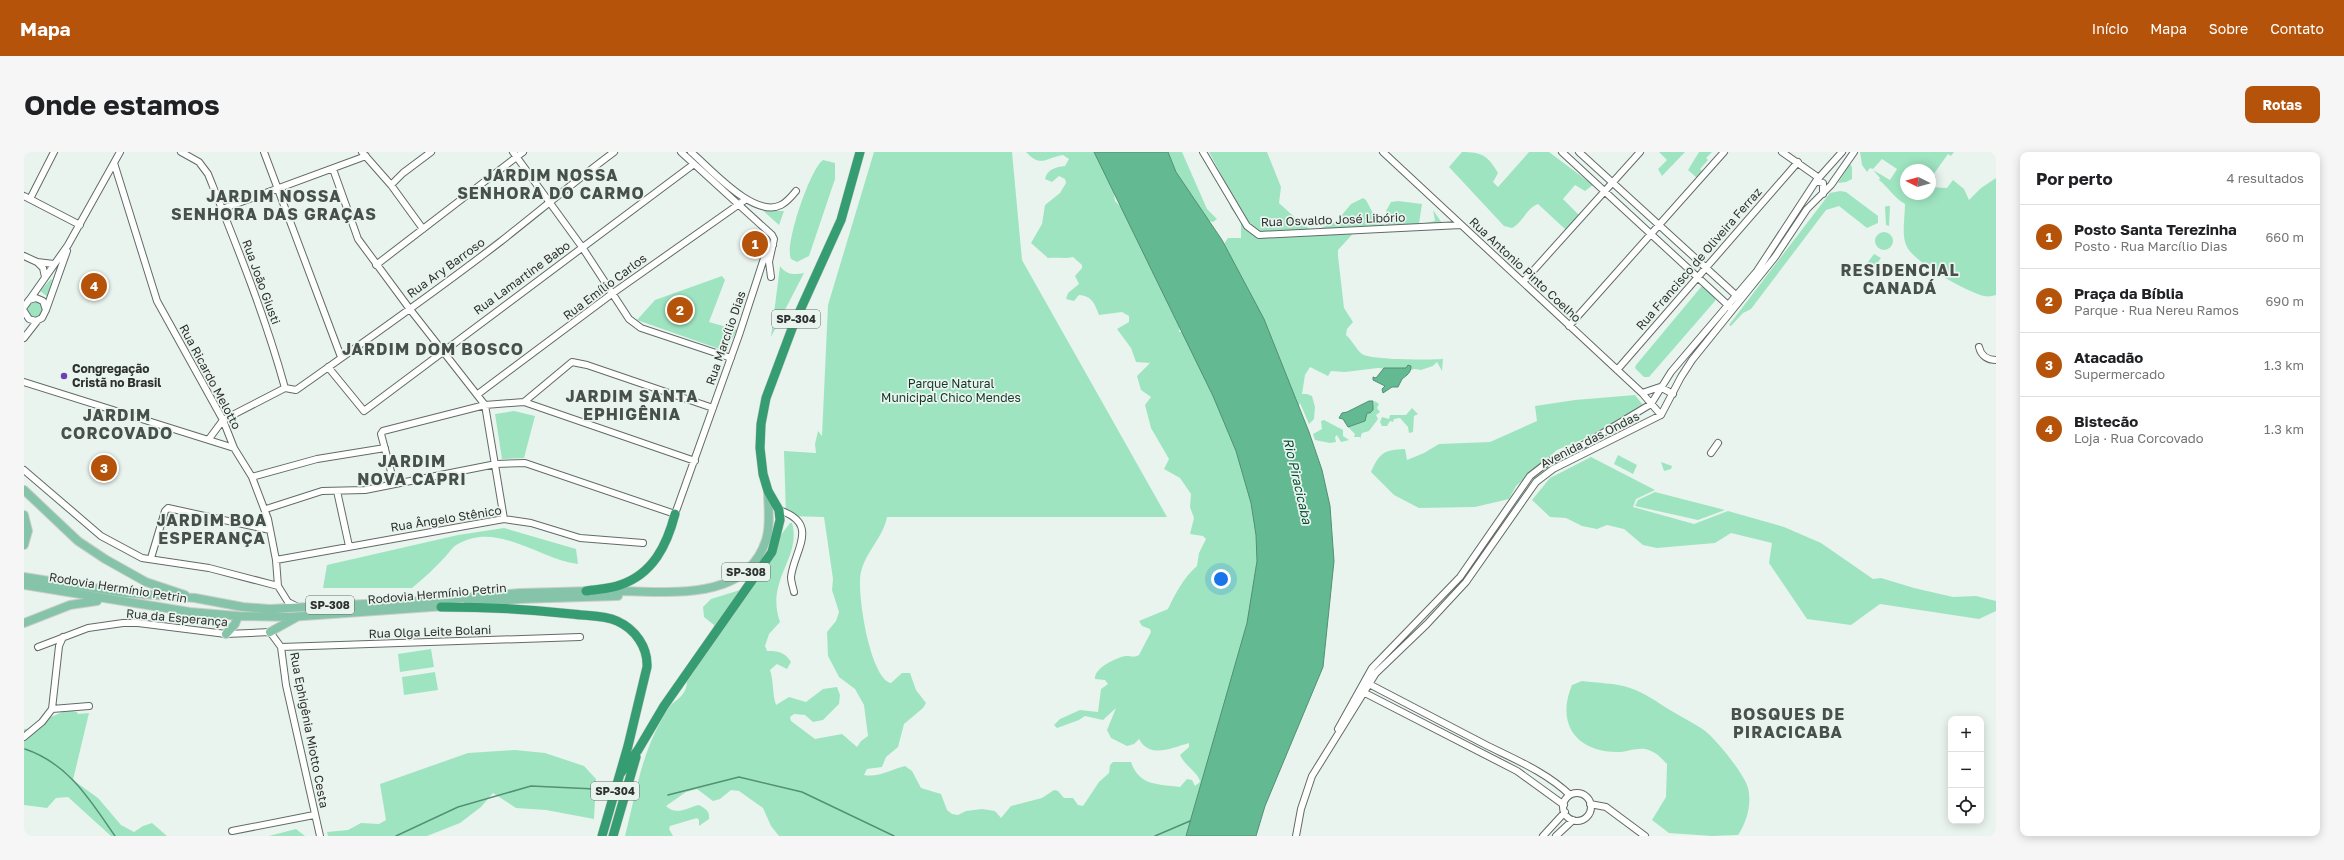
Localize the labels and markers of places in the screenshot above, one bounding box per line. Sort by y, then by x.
pin: 1 [742,229,768,259]
pin: 4 [81,271,107,301]
pin: 2 [667,295,693,325]
place label: Congregação Cristã no Brasil [72,361,161,390]
marker: Congregação Cristã no Brasil [59,371,69,381]
pin: 3 [91,453,117,483]

